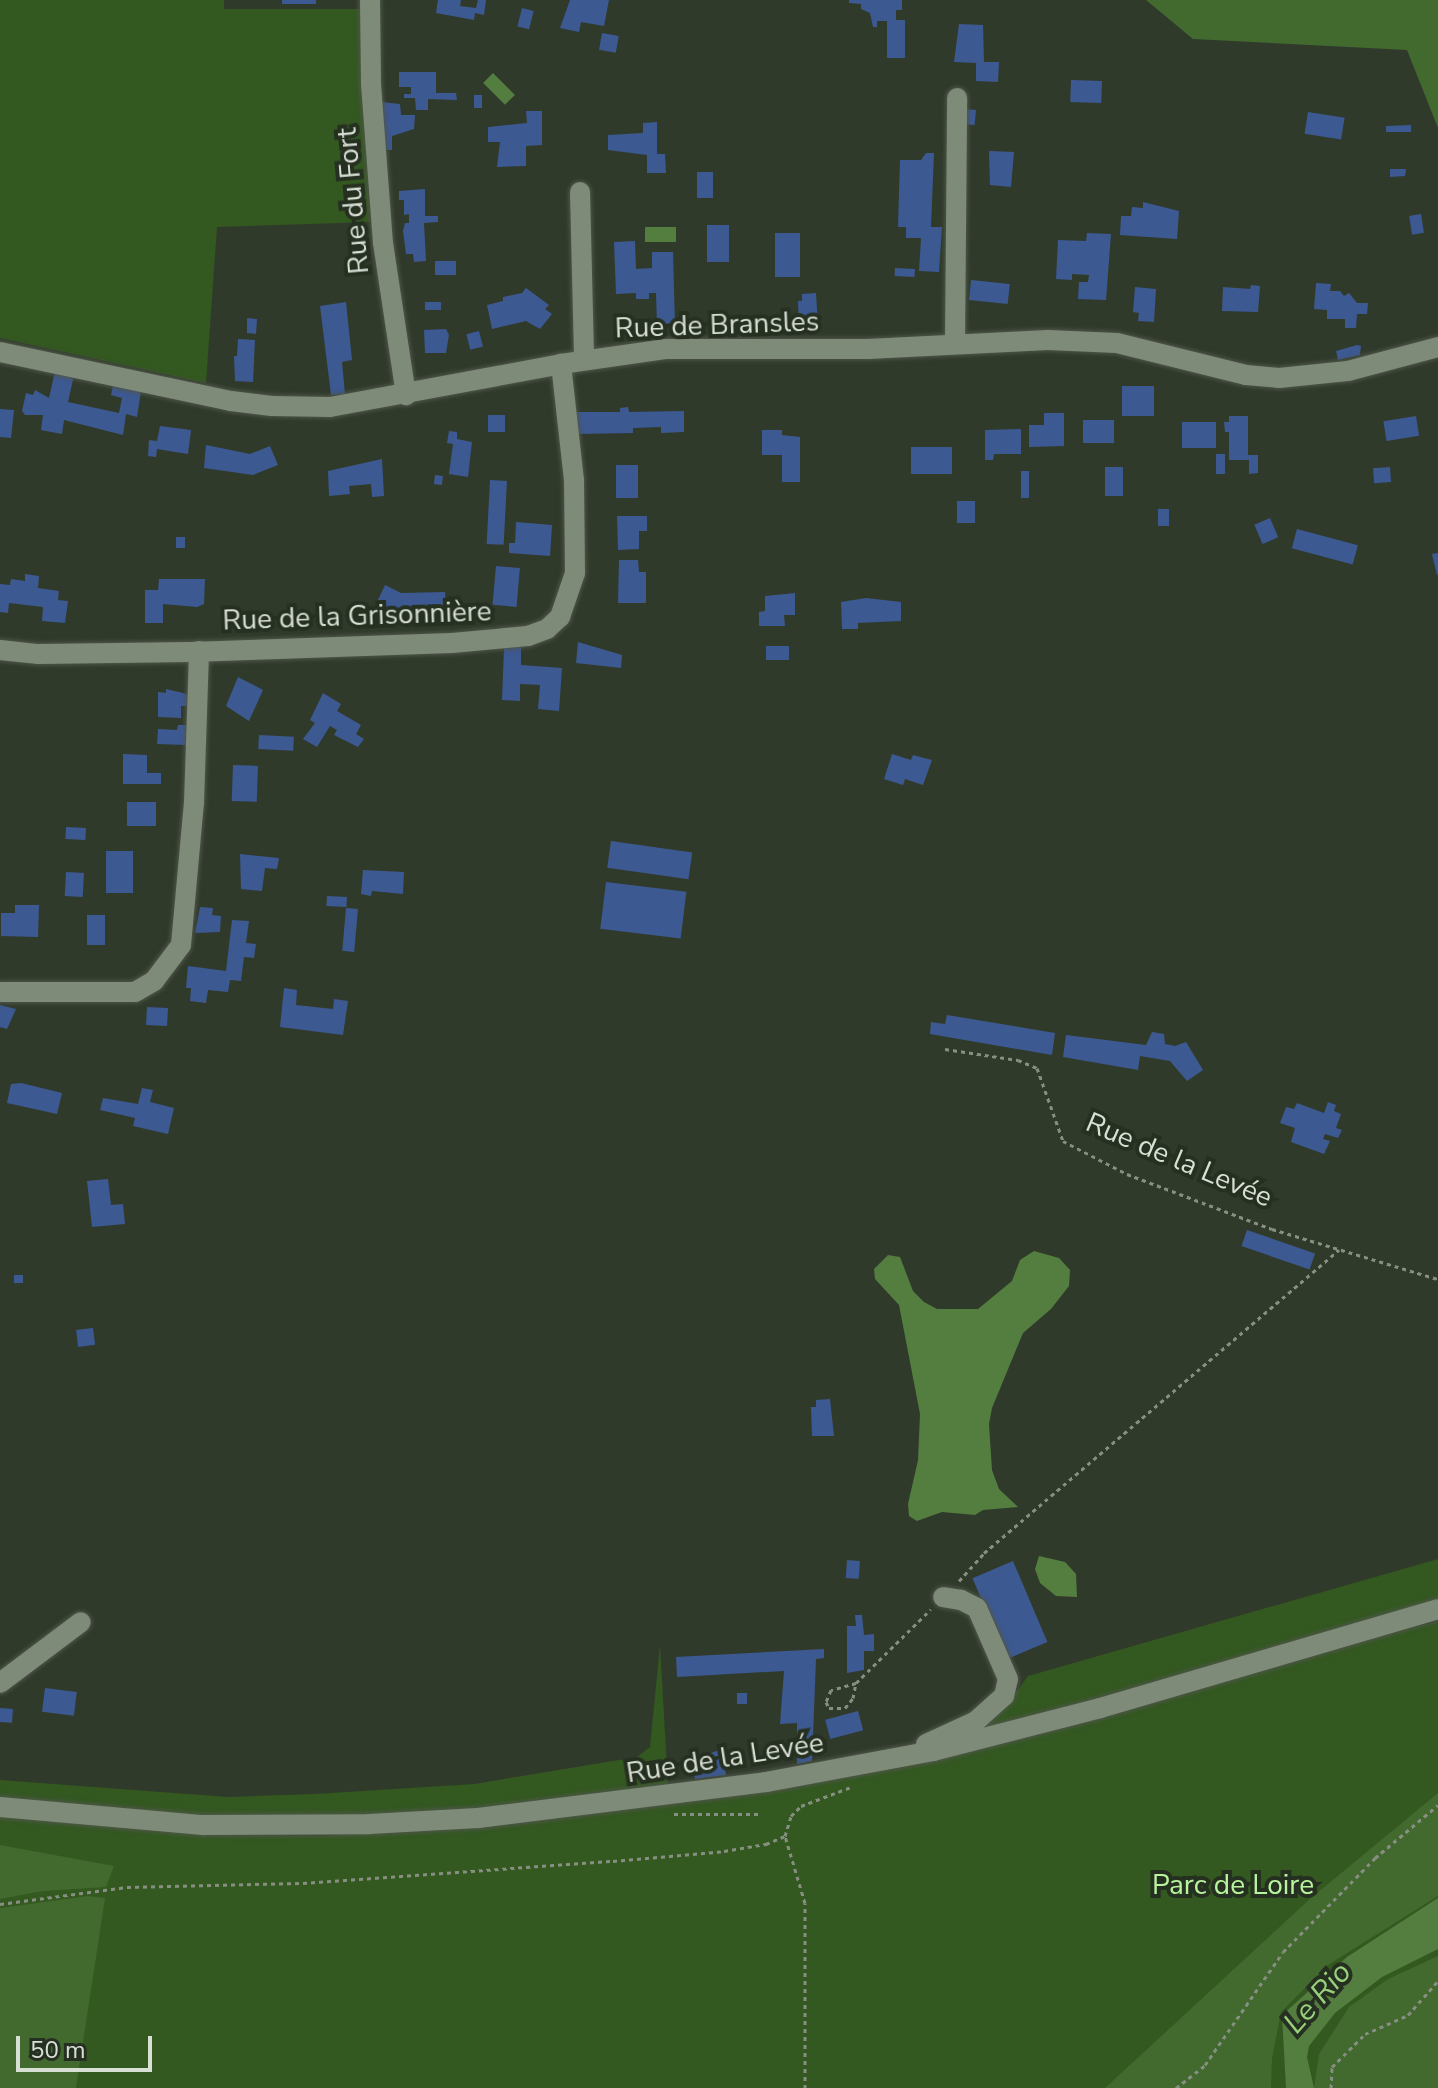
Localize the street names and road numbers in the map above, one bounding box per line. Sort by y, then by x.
street label: Rue du Fort [330,126,376,276]
street label: Rue de Bransles [614,305,820,345]
street label: Rue de la Grisonnière [222,595,492,637]
street label: Rue de la Levée [1081,1106,1277,1214]
street label: Rue de la Levée [624,1726,826,1790]

